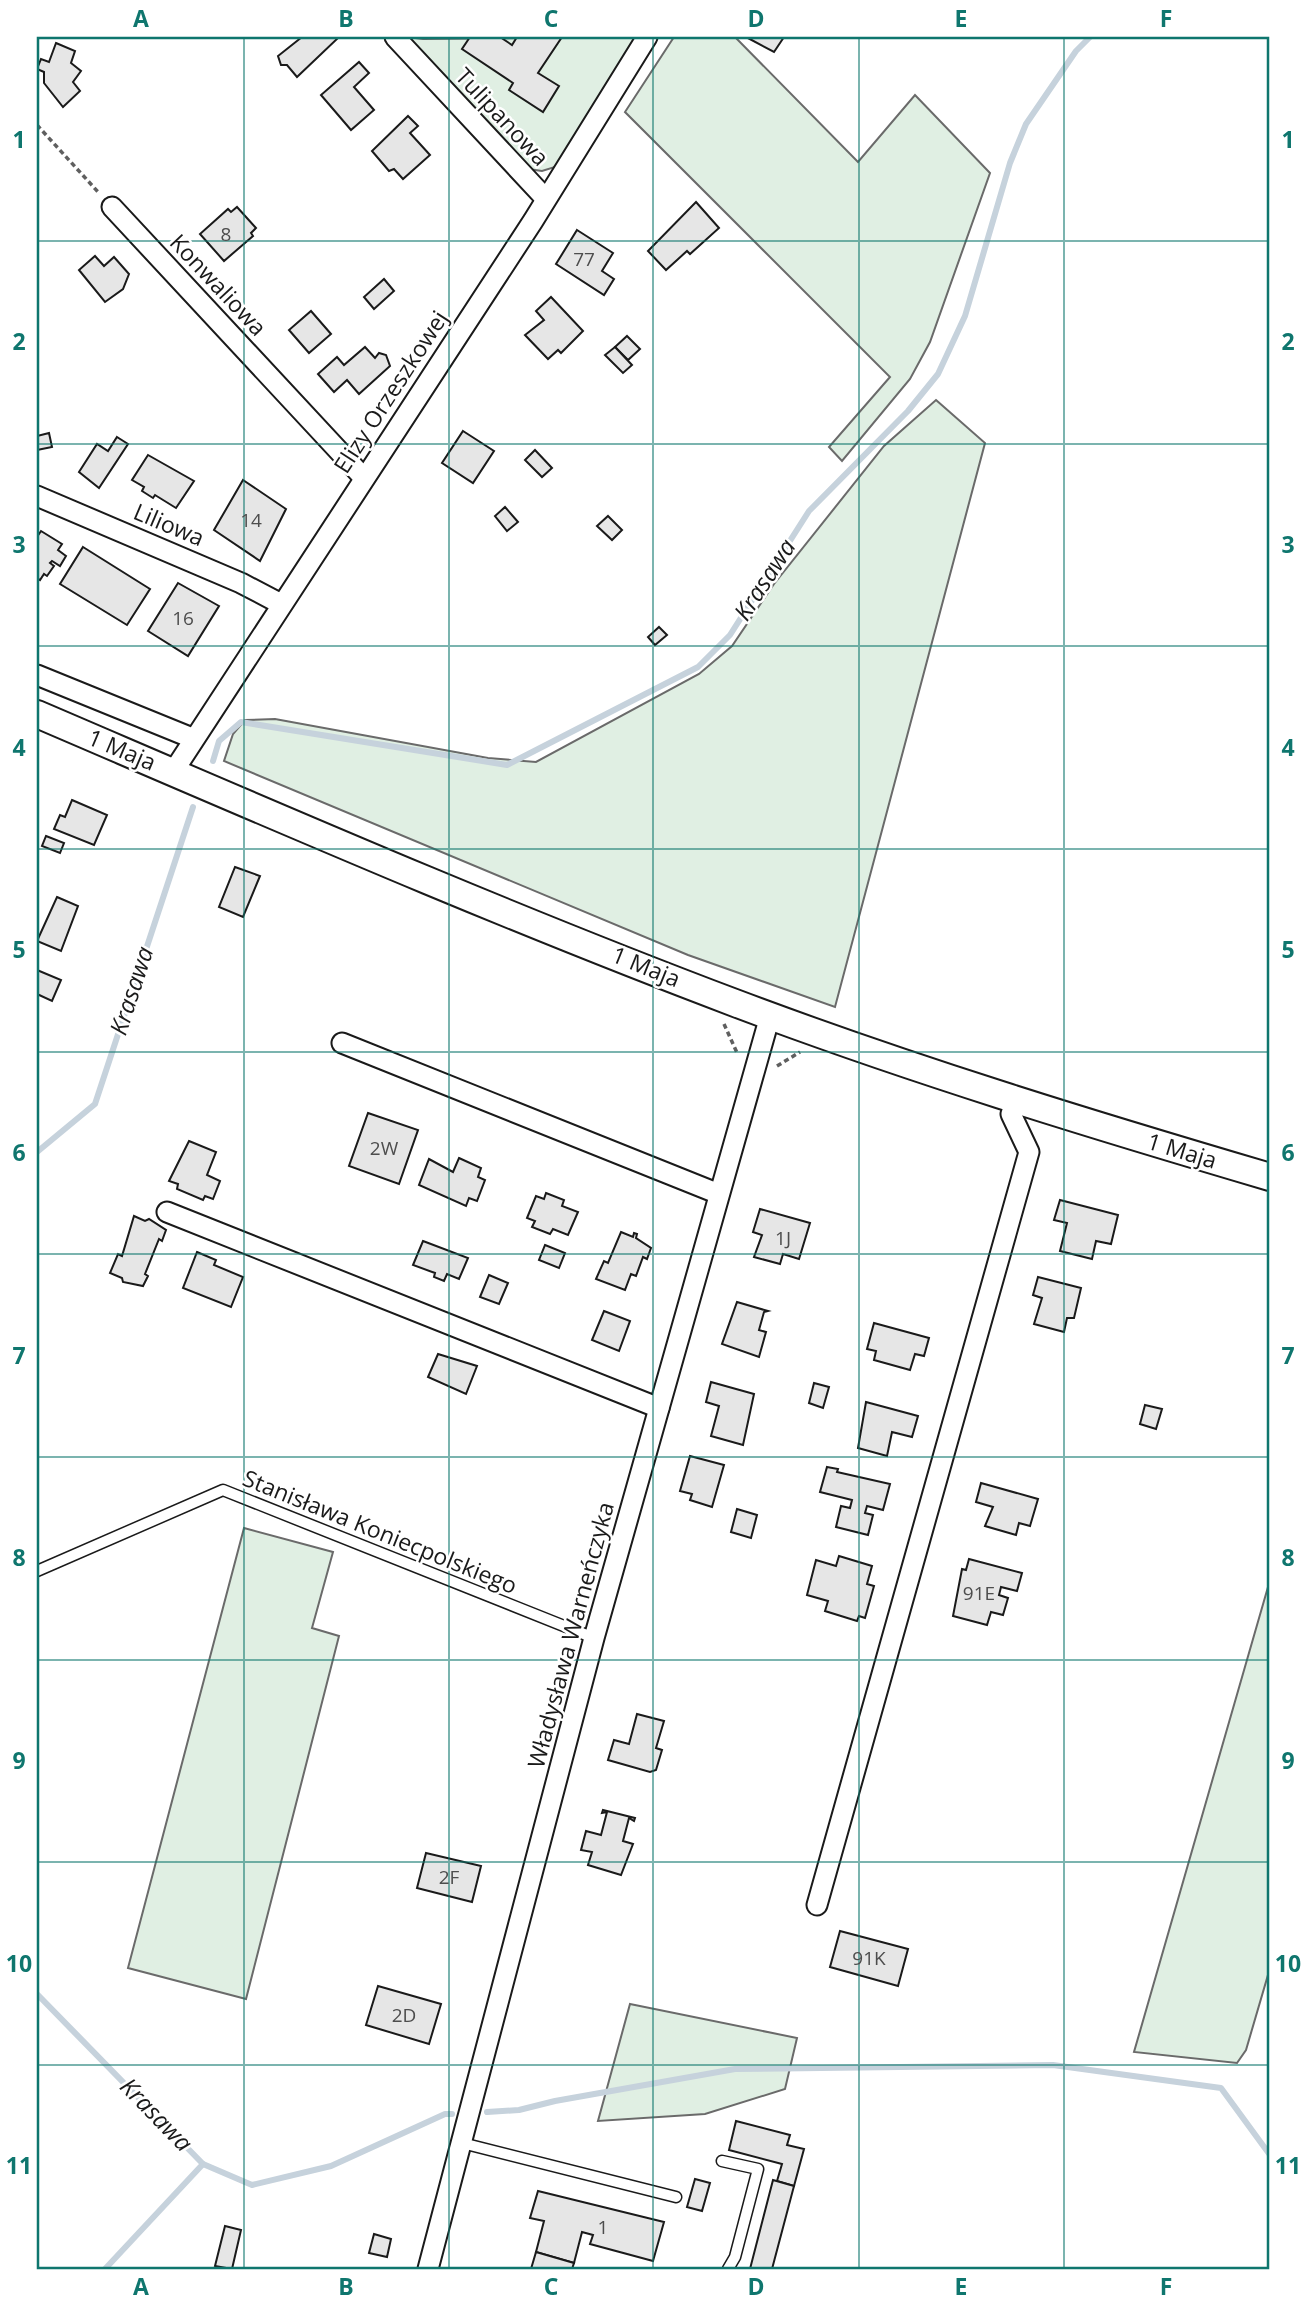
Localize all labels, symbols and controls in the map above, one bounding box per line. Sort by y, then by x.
text: A [133,2,149,34]
text: B [338,2,354,34]
text: C [544,2,558,34]
text: D [747,2,765,34]
text: E [955,2,967,34]
text: F [1160,2,1172,34]
street label: Tulipanowa [449,60,557,172]
text: 1 [12,123,26,155]
text: 1 [1281,123,1295,155]
house number: 8 [221,221,231,247]
street label: Konwaliowa [163,226,274,342]
house number: 77 [573,246,595,272]
street label: Elizy Orzeszkowej [326,304,455,479]
text: 2 [12,325,26,357]
text: 2 [1281,325,1295,357]
street label: Liliowa [129,495,210,553]
house number: 14 [240,507,262,533]
text: 3 [12,528,26,560]
text: 3 [1281,528,1295,560]
water label: Krasawa [725,532,803,626]
house number: 16 [172,605,194,631]
street label: 1 Maja [83,720,161,778]
text: 4 [12,731,26,763]
text: 4 [1281,731,1295,763]
text: 5 [12,933,26,965]
text: 5 [1281,933,1295,965]
street label: 1 Maja [607,938,685,994]
water label: Krasawa [101,942,160,1039]
street label: 1 Maja [1144,1124,1221,1176]
house number: 2W [370,1135,399,1161]
text: 6 [12,1136,26,1168]
text: 6 [1281,1136,1295,1168]
house number: 1J [775,1225,791,1251]
text: 7 [12,1339,26,1371]
text: 7 [1281,1339,1295,1371]
street label: Stanisława Koniecpolskiego [238,1461,522,1601]
street label: Władysława Warneńczyka [519,1498,621,1771]
text: 8 [12,1541,26,1573]
text: 8 [1281,1541,1295,1573]
house number: 91E [963,1580,995,1606]
text: 9 [12,1744,26,1776]
text: 9 [1281,1744,1295,1776]
house number: 2F [439,1864,460,1890]
house number: 91K [852,1945,886,1971]
text: 10 [6,1947,32,1979]
text: 10 [1275,1947,1301,1979]
house number: 2D [392,2002,416,2028]
water label: Krasawa [114,2070,201,2159]
text: 11 [6,2149,32,2181]
text: 11 [1275,2149,1301,2181]
house number: 1 [598,2214,608,2240]
text: A [133,2270,149,2302]
text: B [338,2270,354,2302]
text: C [544,2270,558,2302]
text: D [747,2270,765,2302]
text: E [955,2270,967,2302]
text: F [1160,2270,1172,2302]

